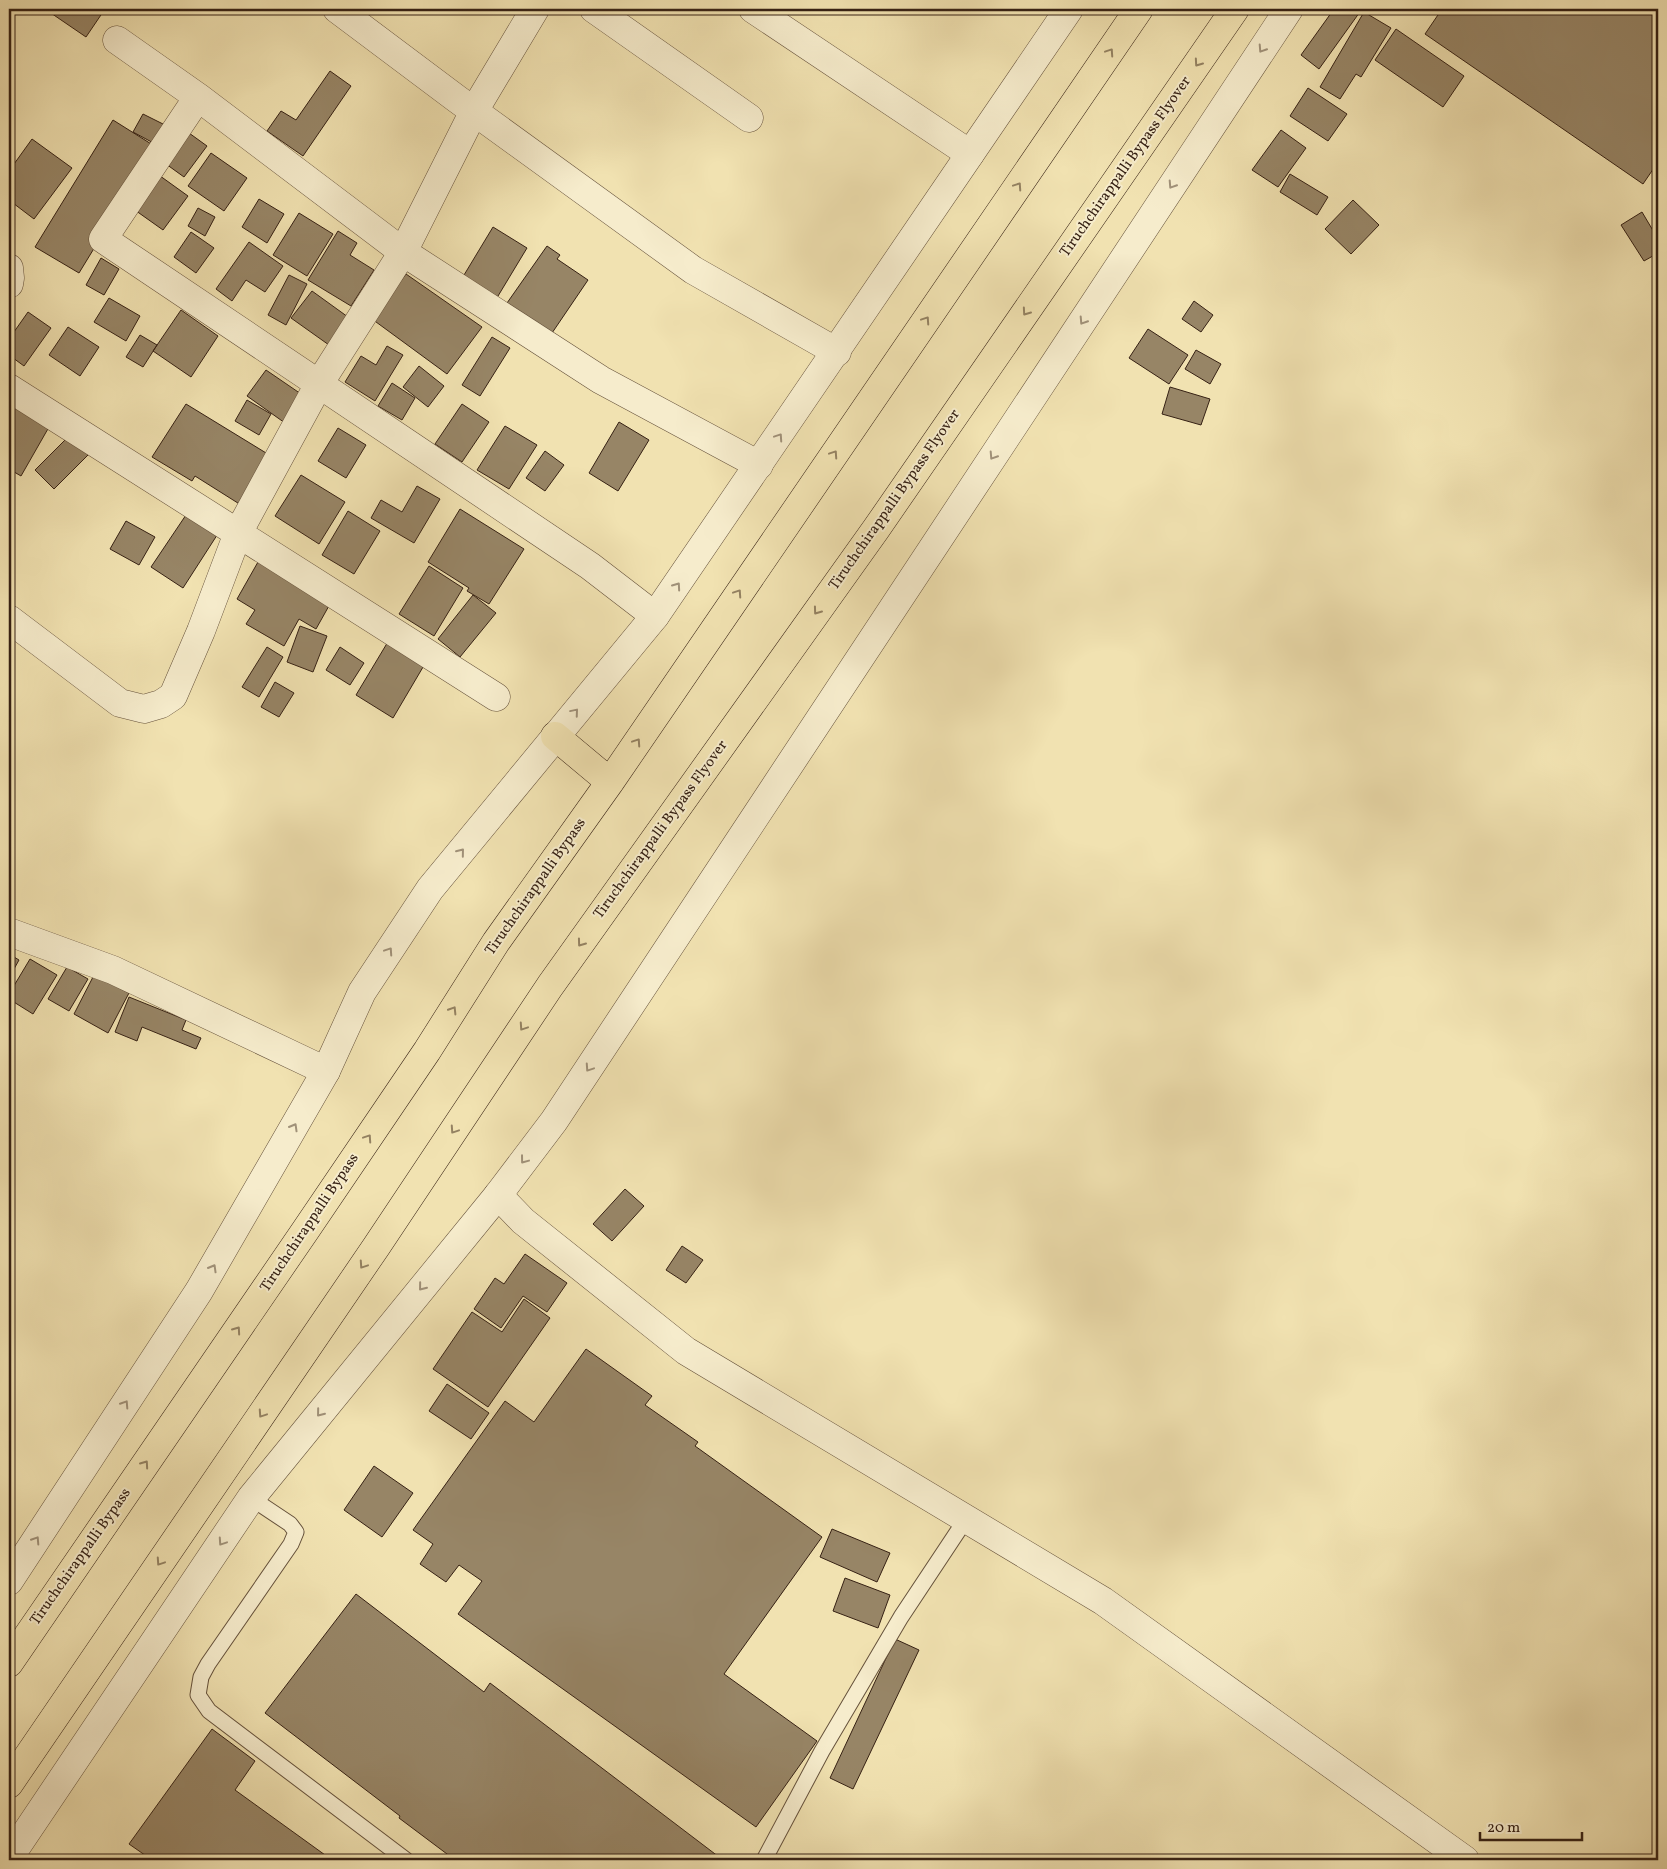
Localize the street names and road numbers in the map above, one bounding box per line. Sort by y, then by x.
street label: Tiruchchirappalli Bypass Flyover [1055,72,1197,262]
street label: Tiruchchirappalli Bypass Flyover [824,405,966,595]
street label: Tiruchchirappalli Bypass Flyover [589,736,733,924]
street label: Tiruchchirappalli Bypass [480,814,592,960]
street label: Tiruchchirappalli Bypass [256,1149,364,1297]
street label: Tiruchchirappalli Bypass [25,1484,137,1630]

